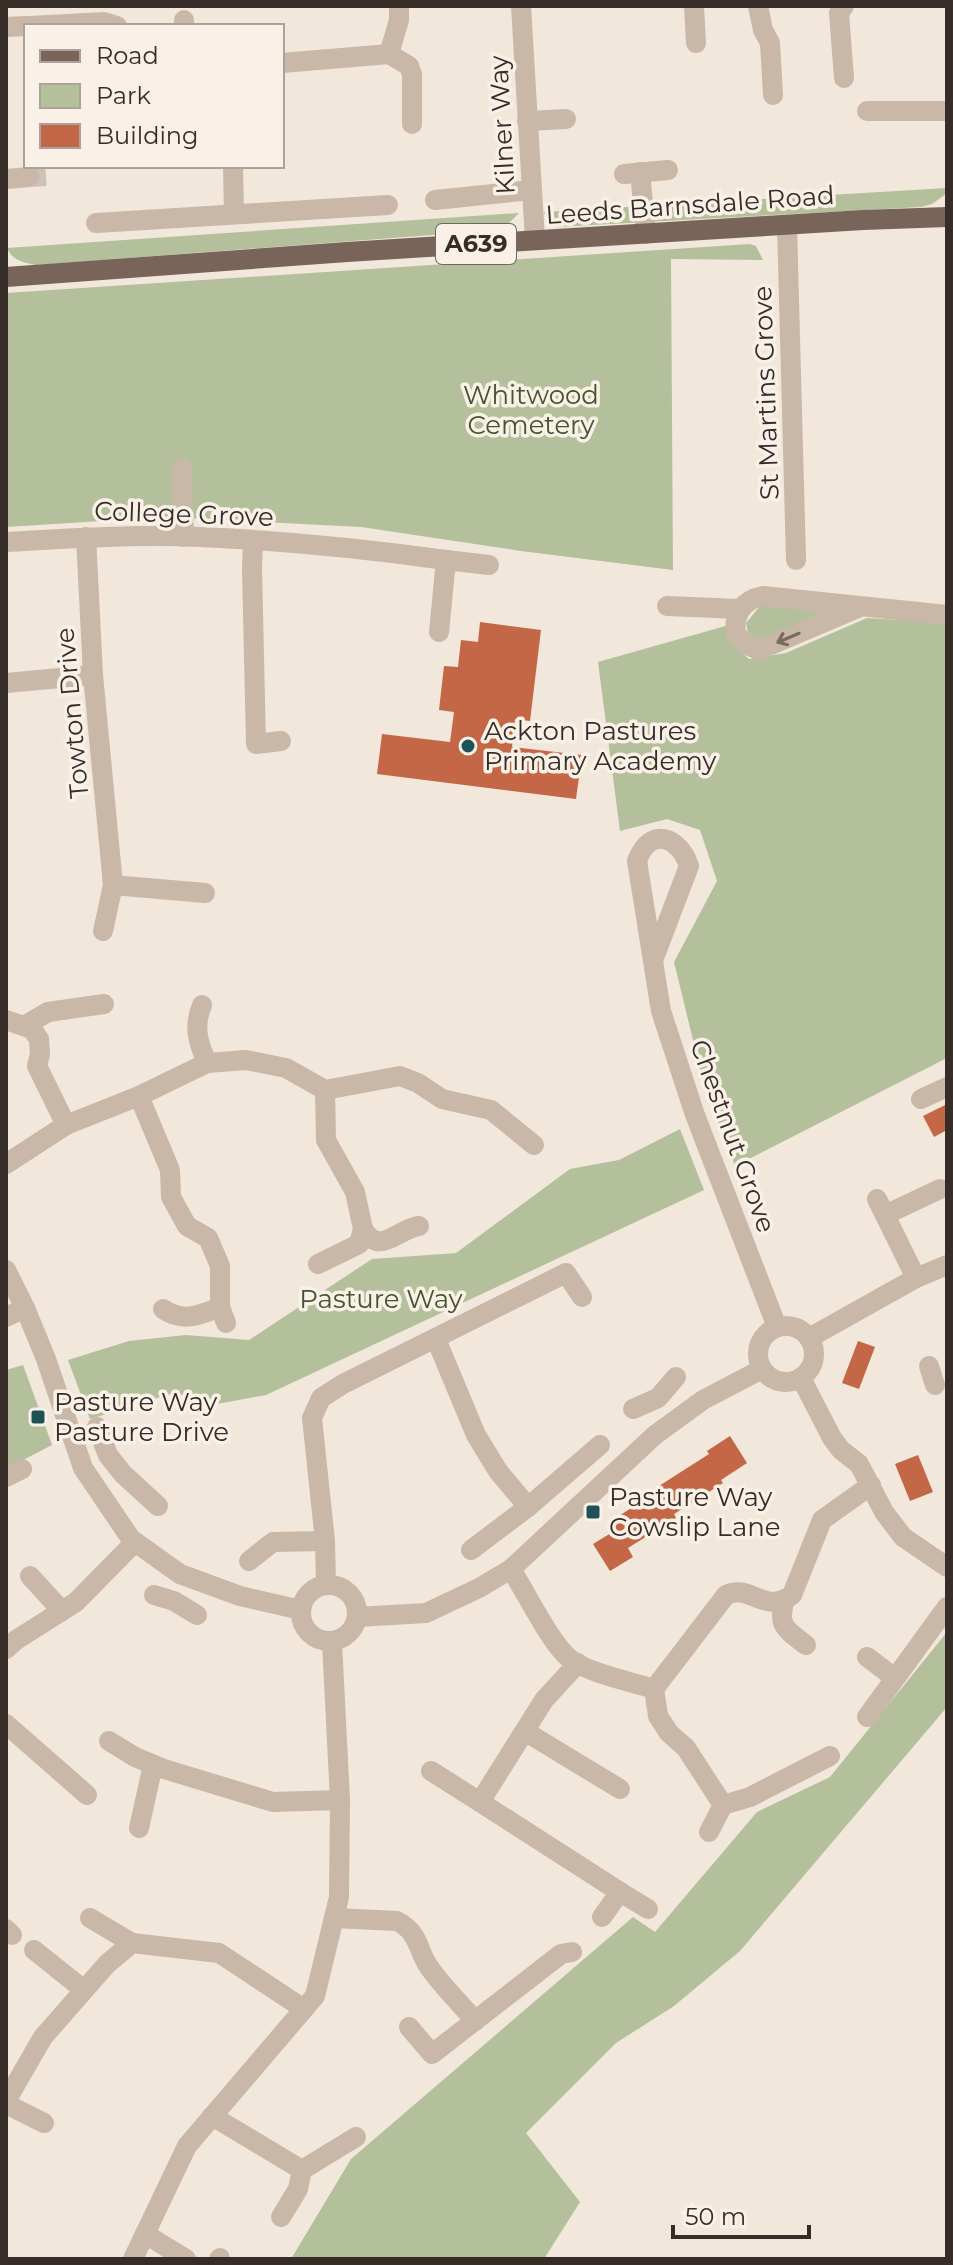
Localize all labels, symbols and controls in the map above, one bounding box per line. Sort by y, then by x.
legend [24,24,284,168]
text: Road [96,41,159,70]
street label: Kilner Way [482,54,522,195]
text: Park [96,81,151,110]
text: Building [96,121,199,150]
street label: Leeds Barnsdale Road [544,179,836,231]
road number: A639 [436,224,516,264]
street label: St Martins Grove [746,285,786,501]
park label: Whitwood Cemetery [463,379,599,441]
street label: College Grove [94,495,274,533]
street label: Towton Drive [49,626,95,800]
one-way arrow [776,631,801,646]
place label: Ackton Pastures Primary Academy [484,715,717,777]
marker: Ackton Pastures Primary Academy [459,737,477,755]
street label: Chestnut Grove [683,1035,783,1237]
park label: Pasture Way [299,1283,464,1315]
place label: Pasture Way Pasture Drive [54,1386,229,1448]
marker: Pasture Way Pasture Drive [29,1408,47,1426]
place label: Pasture Way Cowslip Lane [609,1481,781,1543]
marker: Pasture Way Cowslip Lane [584,1503,602,1521]
scale bar [673,2189,809,2239]
text: 50 m [685,2202,746,2231]

